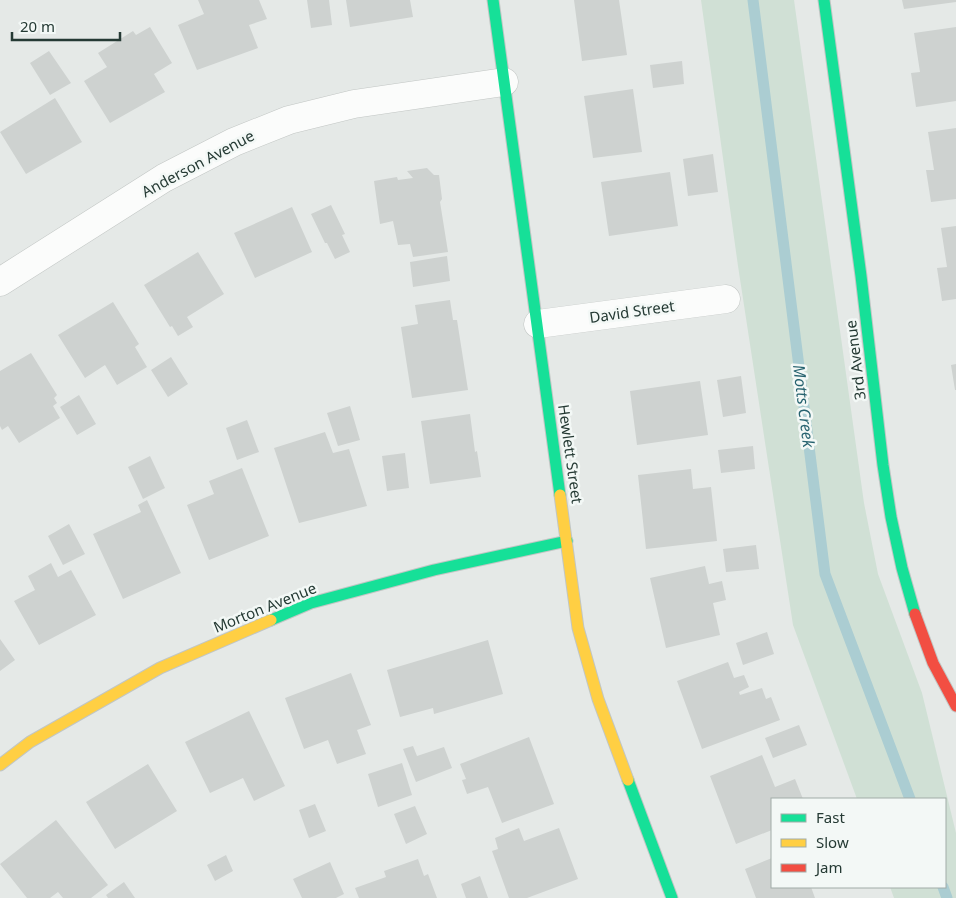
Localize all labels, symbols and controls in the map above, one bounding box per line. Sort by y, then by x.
scale bar [12,10,120,42]
text: 20 m [20,16,55,36]
street label: Anderson Avenue [138,125,257,201]
street label: David Street [588,295,676,327]
street label: 3rd Avenue [840,319,870,401]
water label: Motts Creek [788,363,820,450]
street label: Hewlett Street [554,403,588,505]
street label: Morton Avenue [210,577,319,637]
legend [771,798,946,888]
text: Fast [816,807,845,827]
text: Slow [816,832,849,852]
text: Jam [814,857,843,877]

